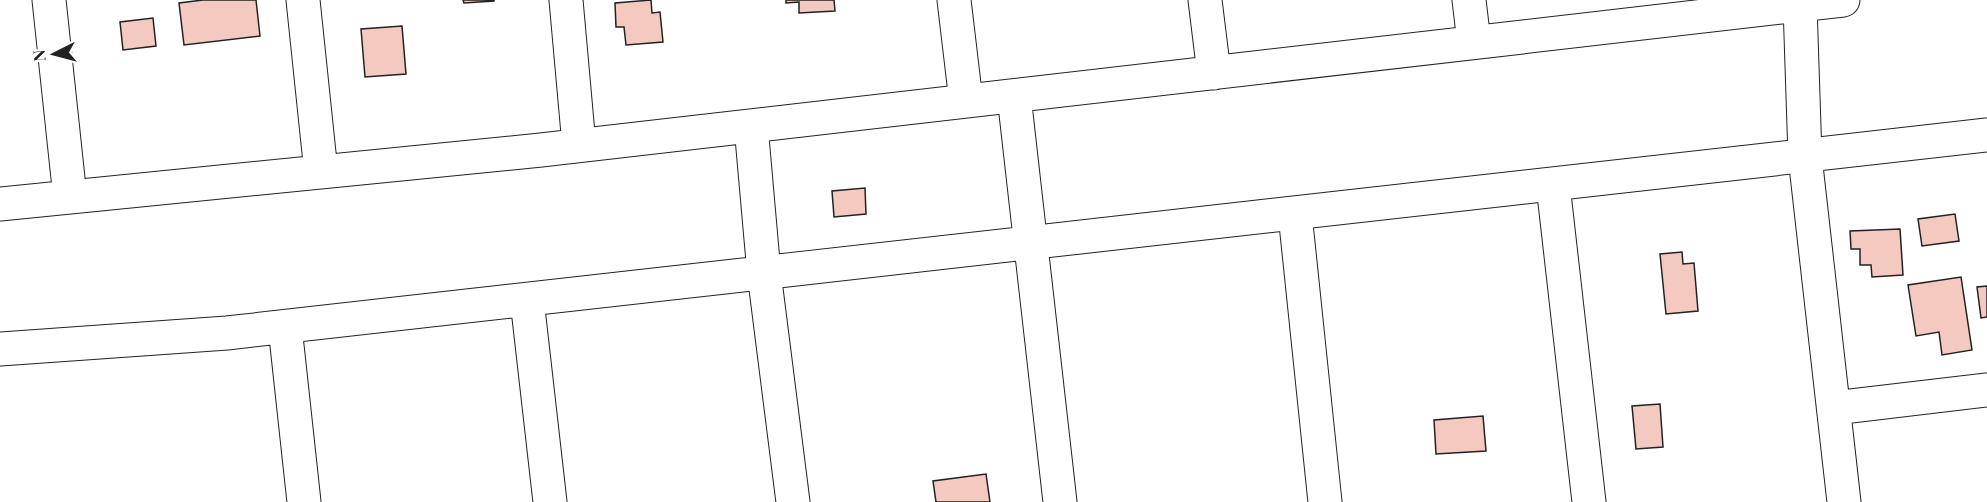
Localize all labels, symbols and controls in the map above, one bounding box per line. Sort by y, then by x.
north arrow [24,24,84,84]
text: N [27,48,50,62]

